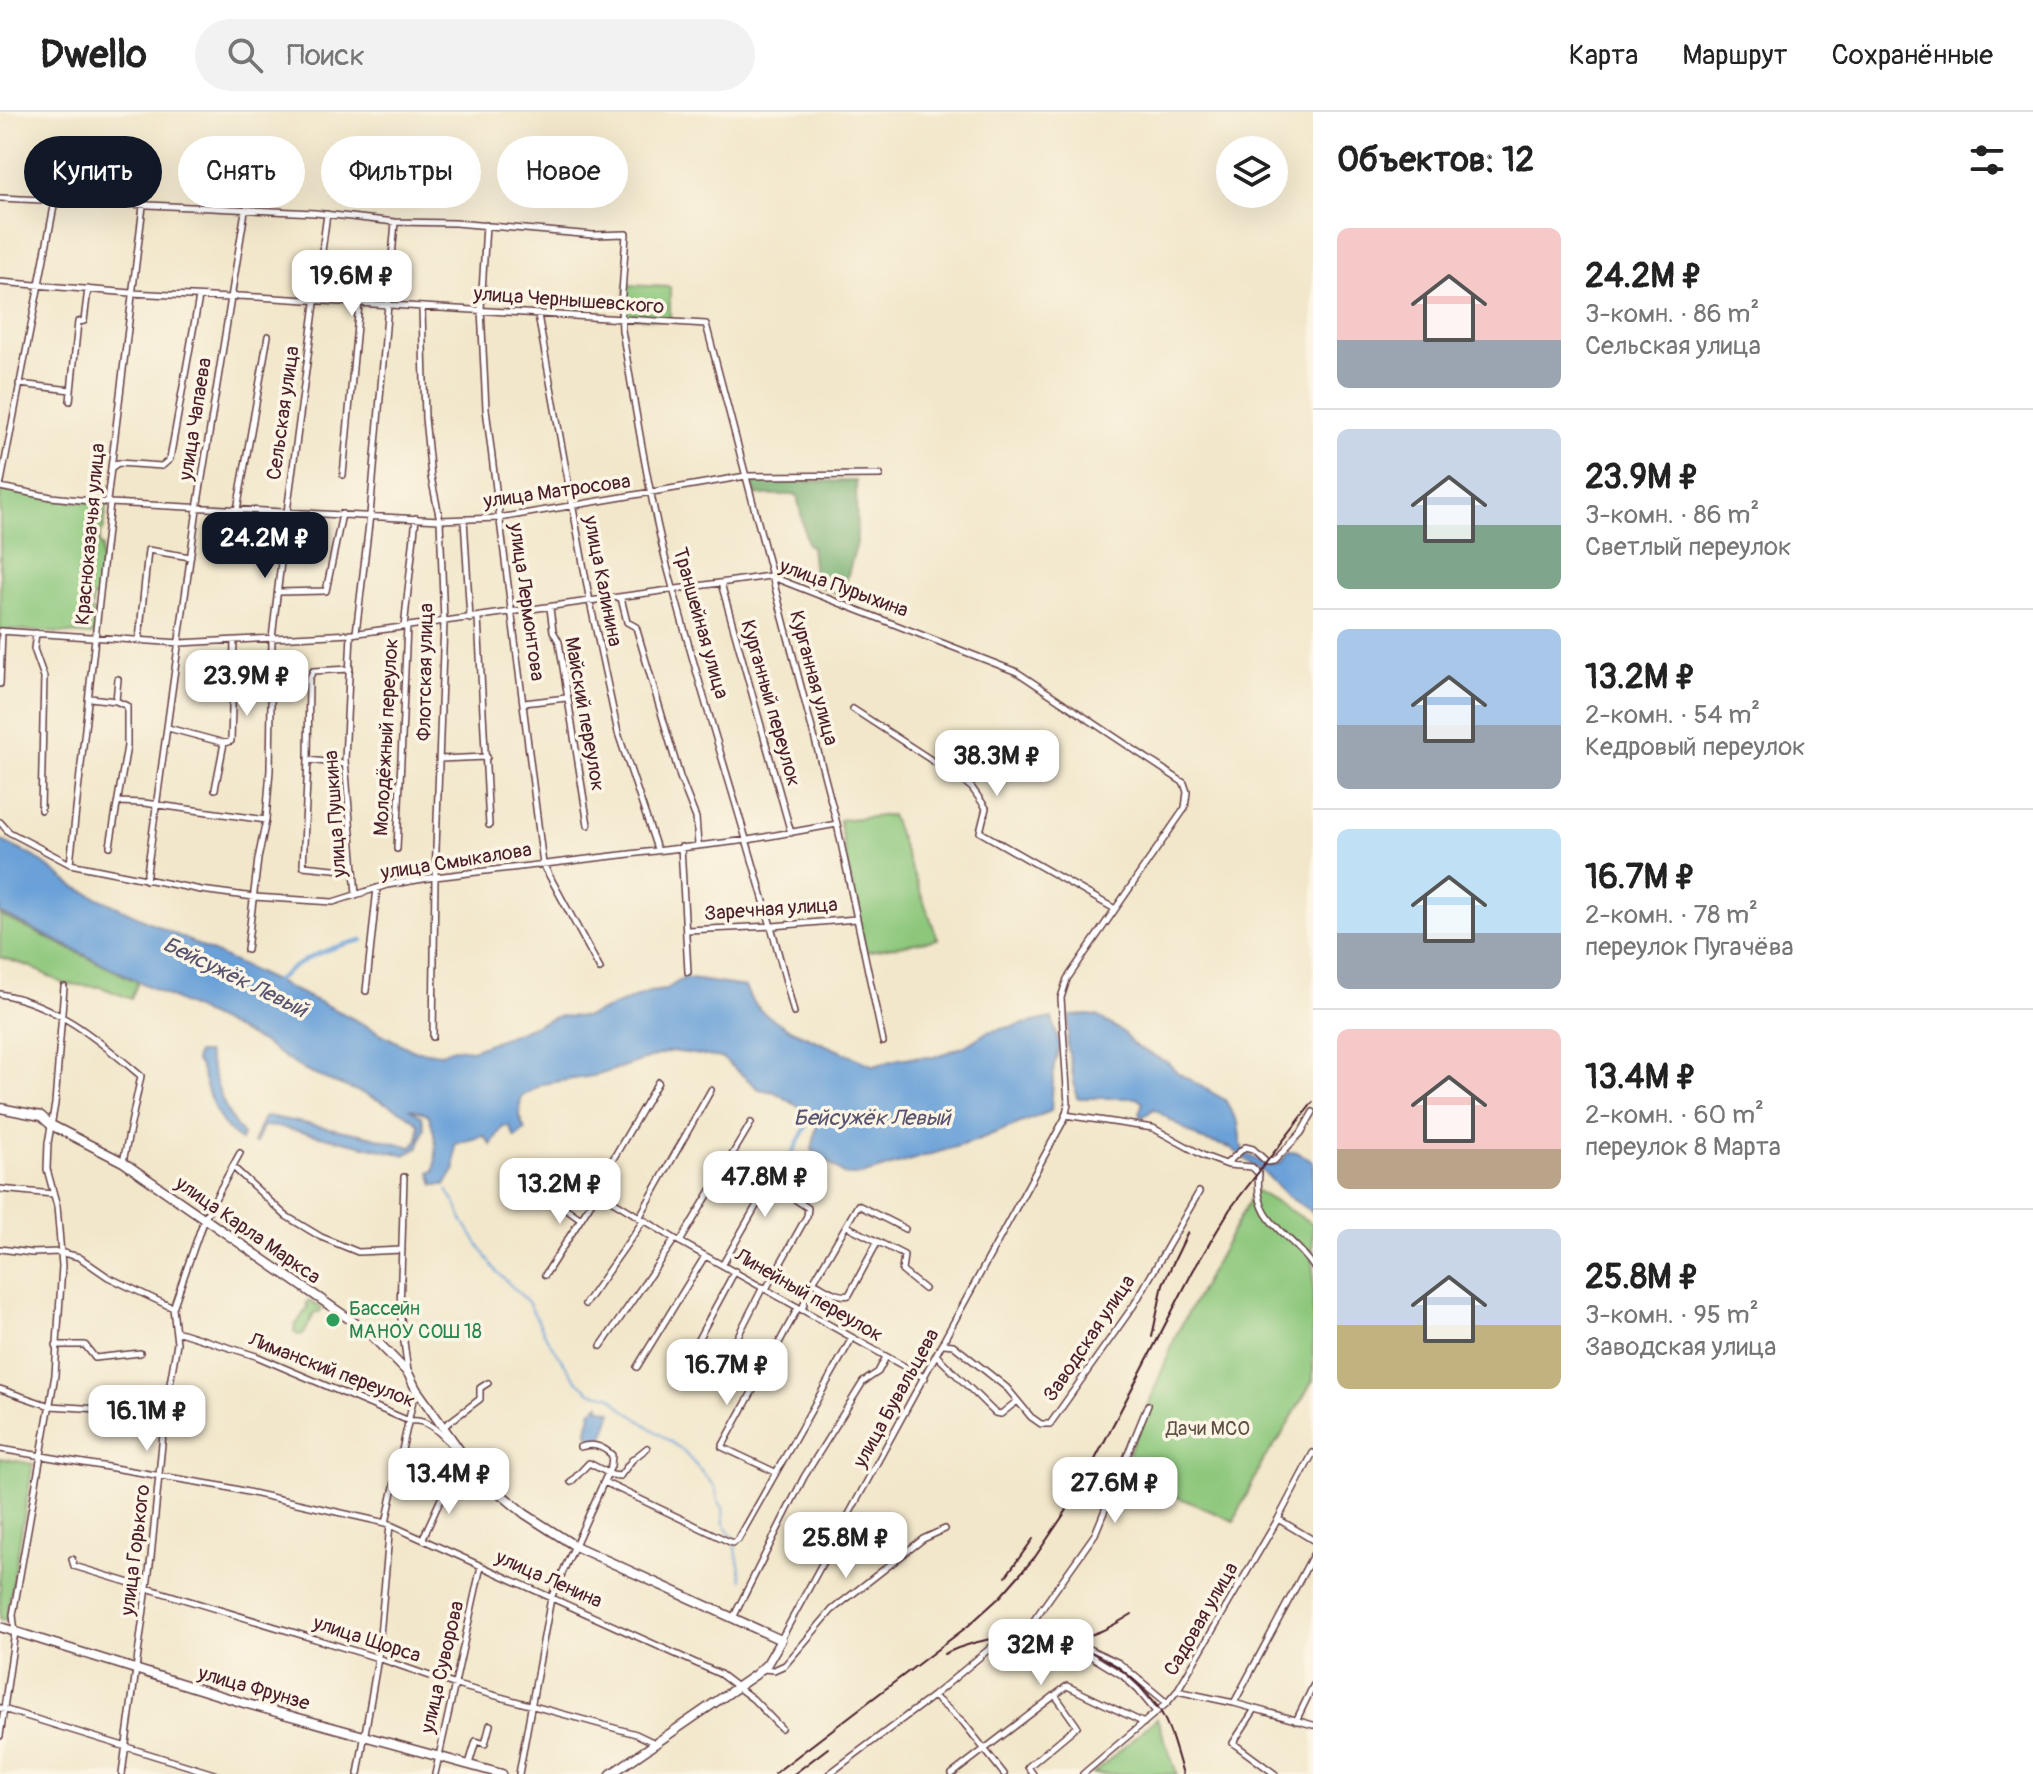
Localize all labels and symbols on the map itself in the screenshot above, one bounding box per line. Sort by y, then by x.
pin: 19.6M ₽ [278,250,426,318]
street label: улица Чернышевского [472,281,665,319]
street label: Сельская улица [261,344,305,482]
street label: улица Чапаева [173,356,217,483]
street label: Красноказачья улица [70,442,110,626]
street label: улица Матросова [481,468,632,514]
pin: 24.2M ₽ [191,512,339,580]
street label: улица Калинина [578,513,628,648]
street label: улица Лермонтова [503,520,550,683]
street label: Траншейная улица [667,544,735,702]
street label: улица Пурыхина [775,553,912,623]
street label: Флотская улица [411,603,439,741]
street label: Курганная улица [784,608,844,748]
street label: Курганный переулок [735,617,807,789]
street label: Майский переулок [559,635,611,793]
street label: Молодёжный переулок [368,637,404,837]
pin: 23.9M ₽ [173,650,321,718]
pin: 38.3M ₽ [923,730,1071,798]
street label: улица Пушкина [318,750,352,879]
street label: улица Смыкалова [378,837,533,885]
street label: Заречная улица [704,892,838,926]
water label: Бейсужёк Левый [158,930,314,1025]
water label: Бейсужёк Левый [794,1104,953,1132]
pin: 47.8M ₽ [691,1151,839,1219]
pin: 13.2M ₽ [486,1158,634,1226]
street label: улица Карла Маркса [170,1170,325,1289]
street label: Линейный переулок [730,1242,887,1347]
street label: Заводская улица [1037,1270,1141,1406]
place label: Бассейн МАНОУ СОШ 18 [349,1296,482,1344]
marker: Бассейн МАНОУ СОШ 18 [324,1311,342,1329]
street label: улица Бувальцева [847,1324,945,1473]
street label: Лиманский переулок [244,1326,419,1413]
pin: 16.7M ₽ [653,1339,801,1407]
pin: 16.1M ₽ [73,1385,221,1453]
park label: Дачи МСО [1165,1416,1250,1441]
pin: 13.4M ₽ [375,1448,523,1516]
pin: 27.6M ₽ [1041,1457,1189,1525]
street label: улица Горького [114,1483,155,1618]
pin: 25.8M ₽ [772,1512,920,1580]
street label: улица Ленина [491,1544,606,1614]
street label: Садовая улица [1158,1558,1244,1680]
street label: улица Суворова [414,1598,469,1737]
street label: улица Щорса [309,1610,424,1668]
pin: 32M ₽ [985,1619,1097,1687]
street label: улица Фрунзе [194,1660,313,1716]

